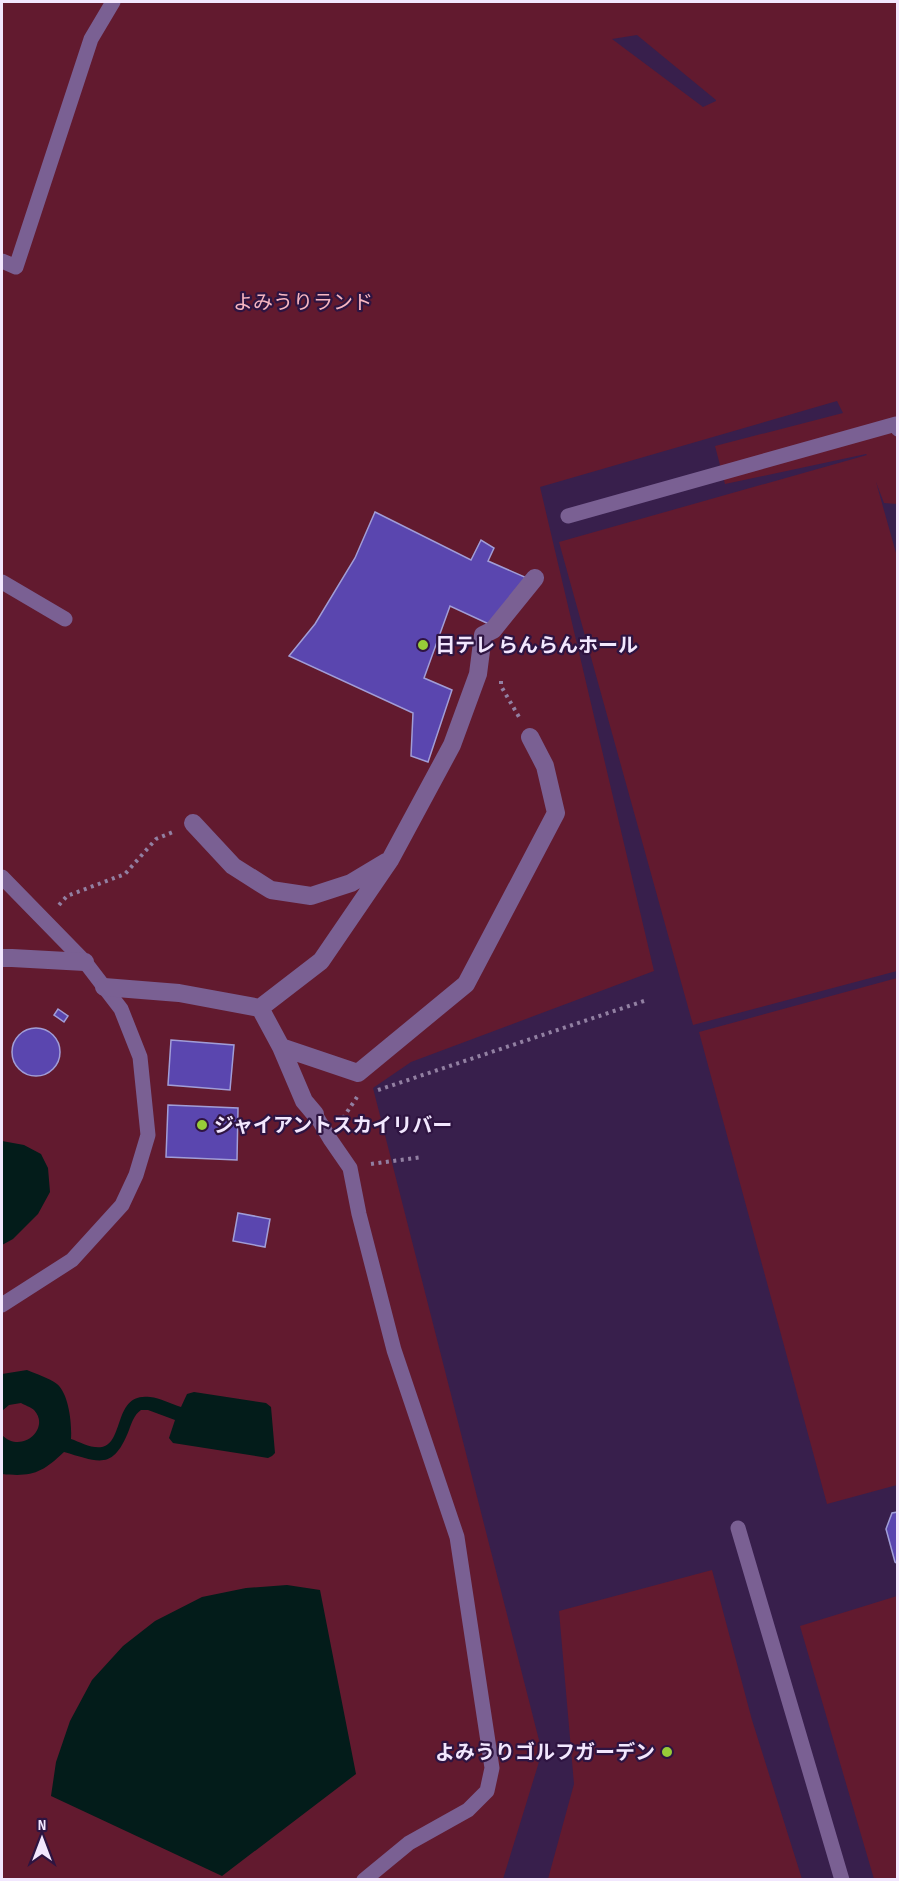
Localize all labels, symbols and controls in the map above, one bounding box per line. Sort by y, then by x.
park label: よみうりランド [233,291,373,315]
place label: 日テレ らんらんホール [435,634,638,658]
marker: 日テレ らんらんホール [416,638,430,652]
place label: ジャイアントスカイリバー [214,1114,452,1138]
marker: ジャイアントスカイリバー [195,1118,209,1132]
place label: よみうりゴルフガーデン [435,1741,655,1765]
marker: よみうりゴルフガーデン [660,1745,674,1759]
north arrow [12,1809,72,1869]
text: N [38,1816,46,1835]

